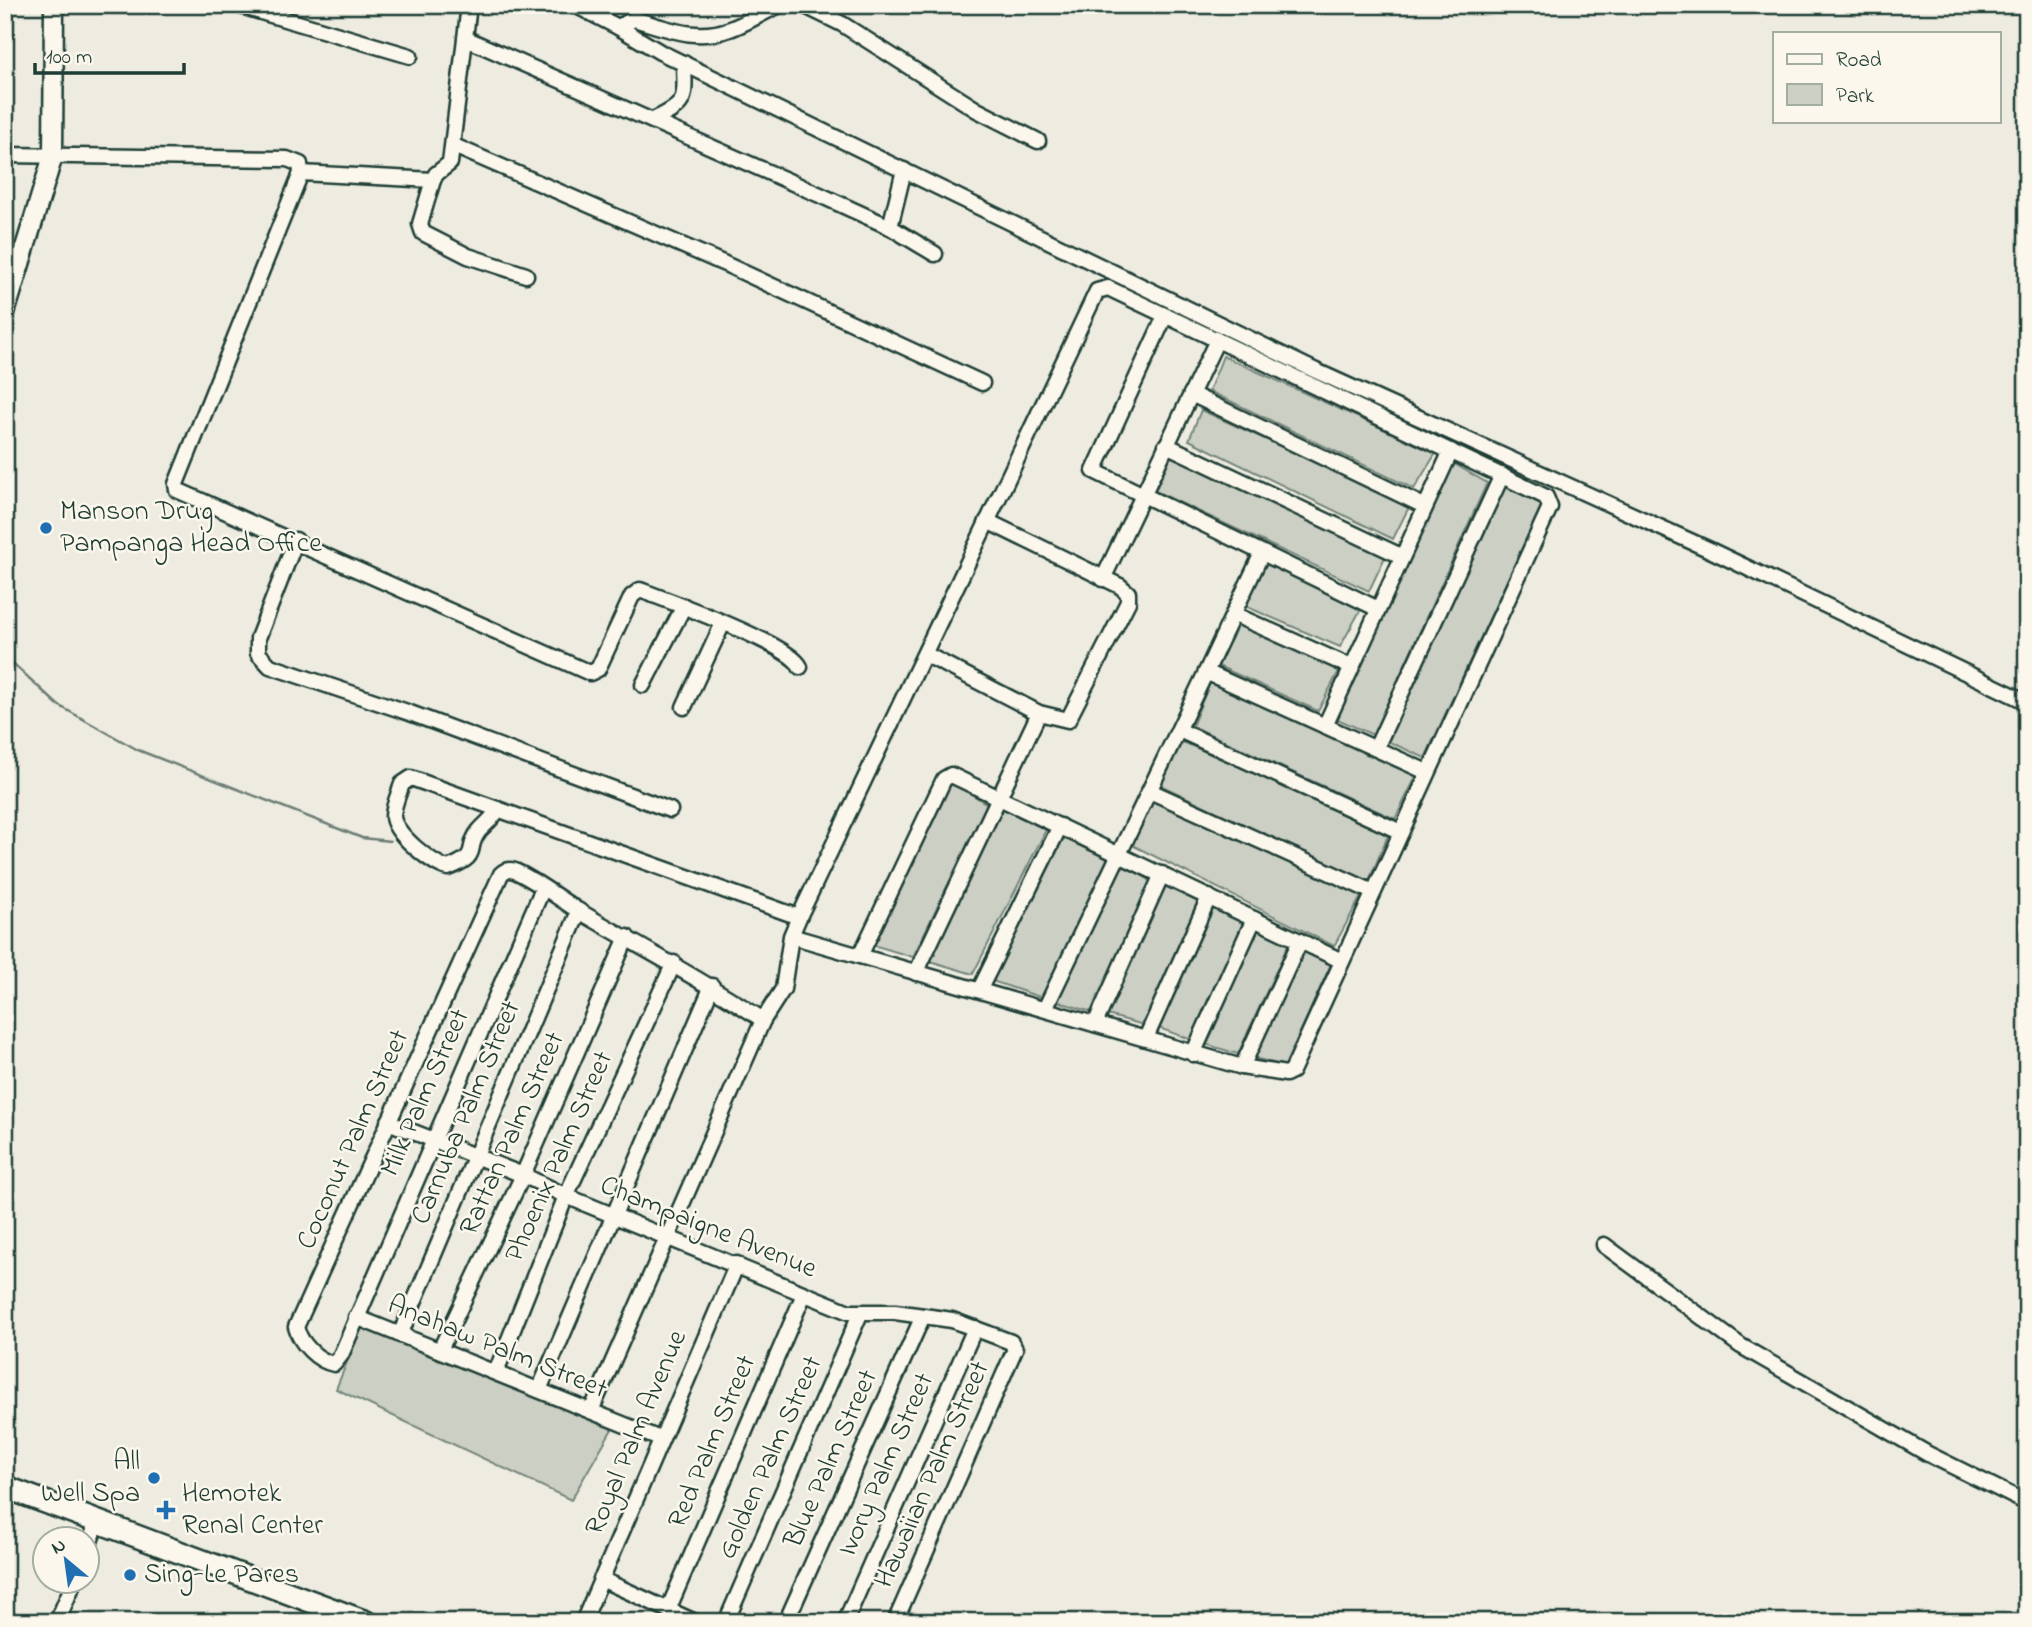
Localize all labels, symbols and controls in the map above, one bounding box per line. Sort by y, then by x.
scale bar [35,32,184,76]
legend [1773,32,2000,122]
text: 100 m [46,43,92,73]
text: Road [1836,46,1882,76]
text: Park [1836,82,1875,112]
place label: Manson Drug Pampanga Head Office [60,492,322,565]
marker: Manson Drug Pampanga Head Office [38,520,54,536]
street label: Carnuba Palm Street [401,995,533,1231]
street label: Milk Palm Street [371,1003,481,1183]
street label: Coconut Palm Street [287,1024,421,1256]
street label: Rattan Palm Street [450,1026,576,1242]
street label: Phoenix Palm Street [495,1045,625,1269]
street label: Champaigne Avenue [593,1166,823,1290]
street label: Anahaw Palm Street [381,1285,613,1411]
street label: Royal Palm Avenue [575,1324,699,1542]
street label: Red Palm Street [658,1349,768,1535]
street label: Golden Palm Street [708,1350,834,1566]
street label: Hawaiian Palm Street [865,1355,1001,1595]
street label: Blue Palm Street [774,1363,890,1555]
street label: Ivory Palm Street [828,1367,946,1563]
place label: All Well Spa [41,1442,140,1515]
marker: All Well Spa [146,1470,162,1486]
place label: Hemotek Renal Center [182,1474,323,1547]
marker: Hemotek Renal Center [156,1500,176,1520]
north arrow [32,1526,102,1596]
text: N [47,1532,71,1562]
place label: Sing-Le Pares [144,1555,299,1596]
marker: Sing-Le Pares [122,1567,138,1583]

